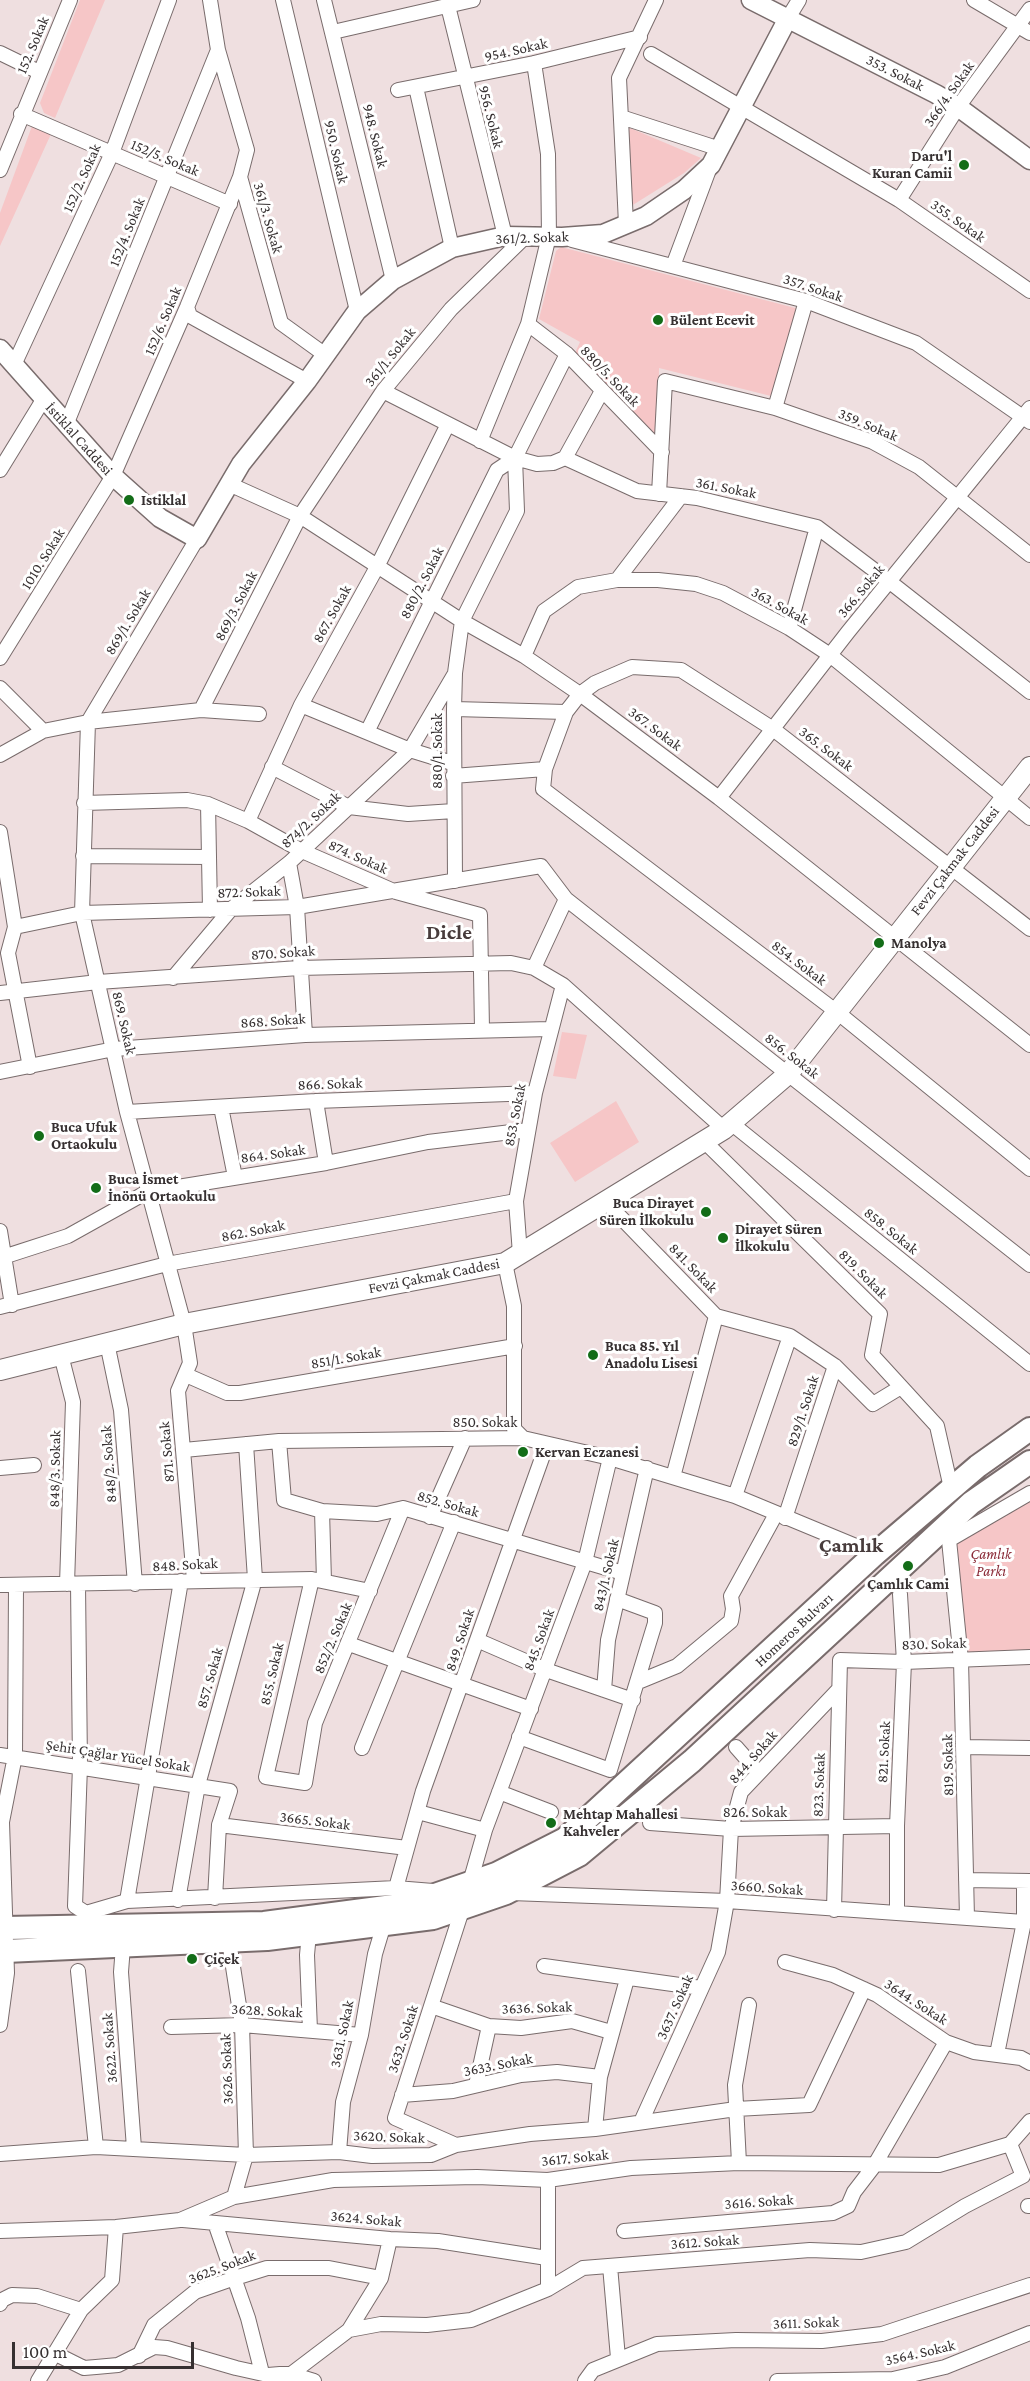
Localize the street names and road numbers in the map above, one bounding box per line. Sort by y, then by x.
street label: 152. Sokak [13,14,53,76]
street label: 954. Sokak [483,34,549,66]
street label: 353. Sokak [863,51,927,95]
street label: 366/4. Sokak [920,58,978,130]
street label: 956. Sokak [475,84,507,150]
street label: 948. Sokak [358,102,392,170]
street label: 950. Sokak [320,119,352,185]
street label: 152/5. Sokak [128,136,202,180]
street label: 152/2. Sokak [59,141,105,215]
street label: 361/3. Sokak [249,180,287,256]
street label: 152/4. Sokak [105,195,149,269]
street label: 355. Sokak [927,196,989,246]
street label: 361/2. Sokak [495,228,569,248]
street label: 357. Sokak [781,270,845,306]
street label: 152/6. Sokak [140,284,186,358]
street label: 361/1. Sokak [361,324,419,390]
street label: 880/5. Sokak [576,342,644,410]
street label: İstiklal Caddesi [42,399,116,479]
street label: 359. Sokak [835,404,901,446]
street label: 361. Sokak [694,473,758,503]
street label: 1010. Sokak [17,525,69,593]
street label: 880/2. Sokak [396,544,448,622]
street label: 366. Sokak [834,561,888,621]
street label: 869/3. Sokak [211,568,261,644]
street label: 867. Sokak [309,582,355,646]
street label: 363. Sokak [748,583,812,629]
street label: 869/1. Sokak [101,586,155,658]
street label: 367. Sokak [625,703,685,755]
street label: 880/1. Sokak [428,713,446,789]
street label: 365. Sokak [795,723,857,775]
street label: 874/2. Sokak [277,788,345,852]
street label: Fevzi Çakmak Caddesi [907,803,1003,919]
street label: 874. Sokak [325,836,391,878]
street label: 872. Sokak [217,882,281,902]
street label: 854. Sokak [768,936,830,990]
street label: 870. Sokak [250,942,316,964]
street label: 869. Sokak [108,990,140,1056]
street label: 868. Sokak [240,1010,306,1032]
street label: 856. Sokak [761,1029,823,1083]
street label: 866. Sokak [297,1074,363,1094]
street label: 853. Sokak [500,1082,530,1148]
street label: 864. Sokak [239,1141,307,1167]
street label: 858. Sokak [860,1204,922,1258]
street label: 862. Sokak [220,1216,286,1246]
street label: 841. Sokak [665,1239,721,1297]
street label: 819. Sokak [835,1246,891,1302]
street label: Fevzi Çakmak Caddesi [367,1254,501,1298]
street label: 851/1. Sokak [309,1343,383,1373]
street label: 829/1. Sokak [783,1373,823,1449]
street label: 850. Sokak [453,1413,517,1431]
street label: 871. Sokak [155,1421,179,1483]
street label: 848/2. Sokak [97,1425,121,1503]
street label: 848/3. Sokak [45,1430,65,1508]
street label: 852. Sokak [415,1487,481,1521]
street label: 843/1. Sokak [589,1537,623,1613]
street label: 848. Sokak [152,1554,218,1576]
street label: Homeros Bulvarı [751,1589,837,1671]
street label: 852/2. Sokak [310,1600,356,1676]
street label: 849. Sokak [441,1606,479,1674]
street label: 845. Sokak [520,1607,558,1673]
street label: 830. Sokak [901,1634,967,1654]
street label: 855. Sokak [256,1641,288,1707]
street label: 857. Sokak [193,1645,227,1711]
street label: 821. Sokak [873,1721,895,1783]
street label: 844. Sokak [725,1726,781,1788]
street label: 819. Sokak [938,1734,958,1796]
street label: Şehit Çağlar Yücel Sokak [45,1736,191,1776]
street label: 823. Sokak [809,1753,829,1817]
street label: 826. Sokak [723,1803,787,1821]
street label: 3665. Sokak [279,1808,351,1834]
street label: 3660. Sokak [730,1876,804,1900]
street label: 3637. Sokak [653,1972,697,2042]
street label: 3644. Sokak [881,1975,951,2029]
street label: 3636. Sokak [501,1998,573,2018]
street label: 3631. Sokak [326,1999,358,2069]
street label: 3628. Sokak [231,2000,303,2022]
street label: 3632. Sokak [384,2003,422,2075]
street label: 3622. Sokak [99,2012,121,2084]
street label: 3626. Sokak [217,2033,237,2105]
street label: 3633. Sokak [462,2049,534,2081]
street label: 3620. Sokak [353,2127,425,2147]
street label: 3617. Sokak [540,2146,610,2170]
street label: 3616. Sokak [724,2191,794,2213]
street label: 3624. Sokak [330,2207,402,2231]
street label: 3612. Sokak [670,2231,740,2253]
street label: 3625. Sokak [186,2246,258,2288]
street label: 3611. Sokak [772,2313,840,2333]
street label: 3564. Sokak [883,2336,957,2370]

